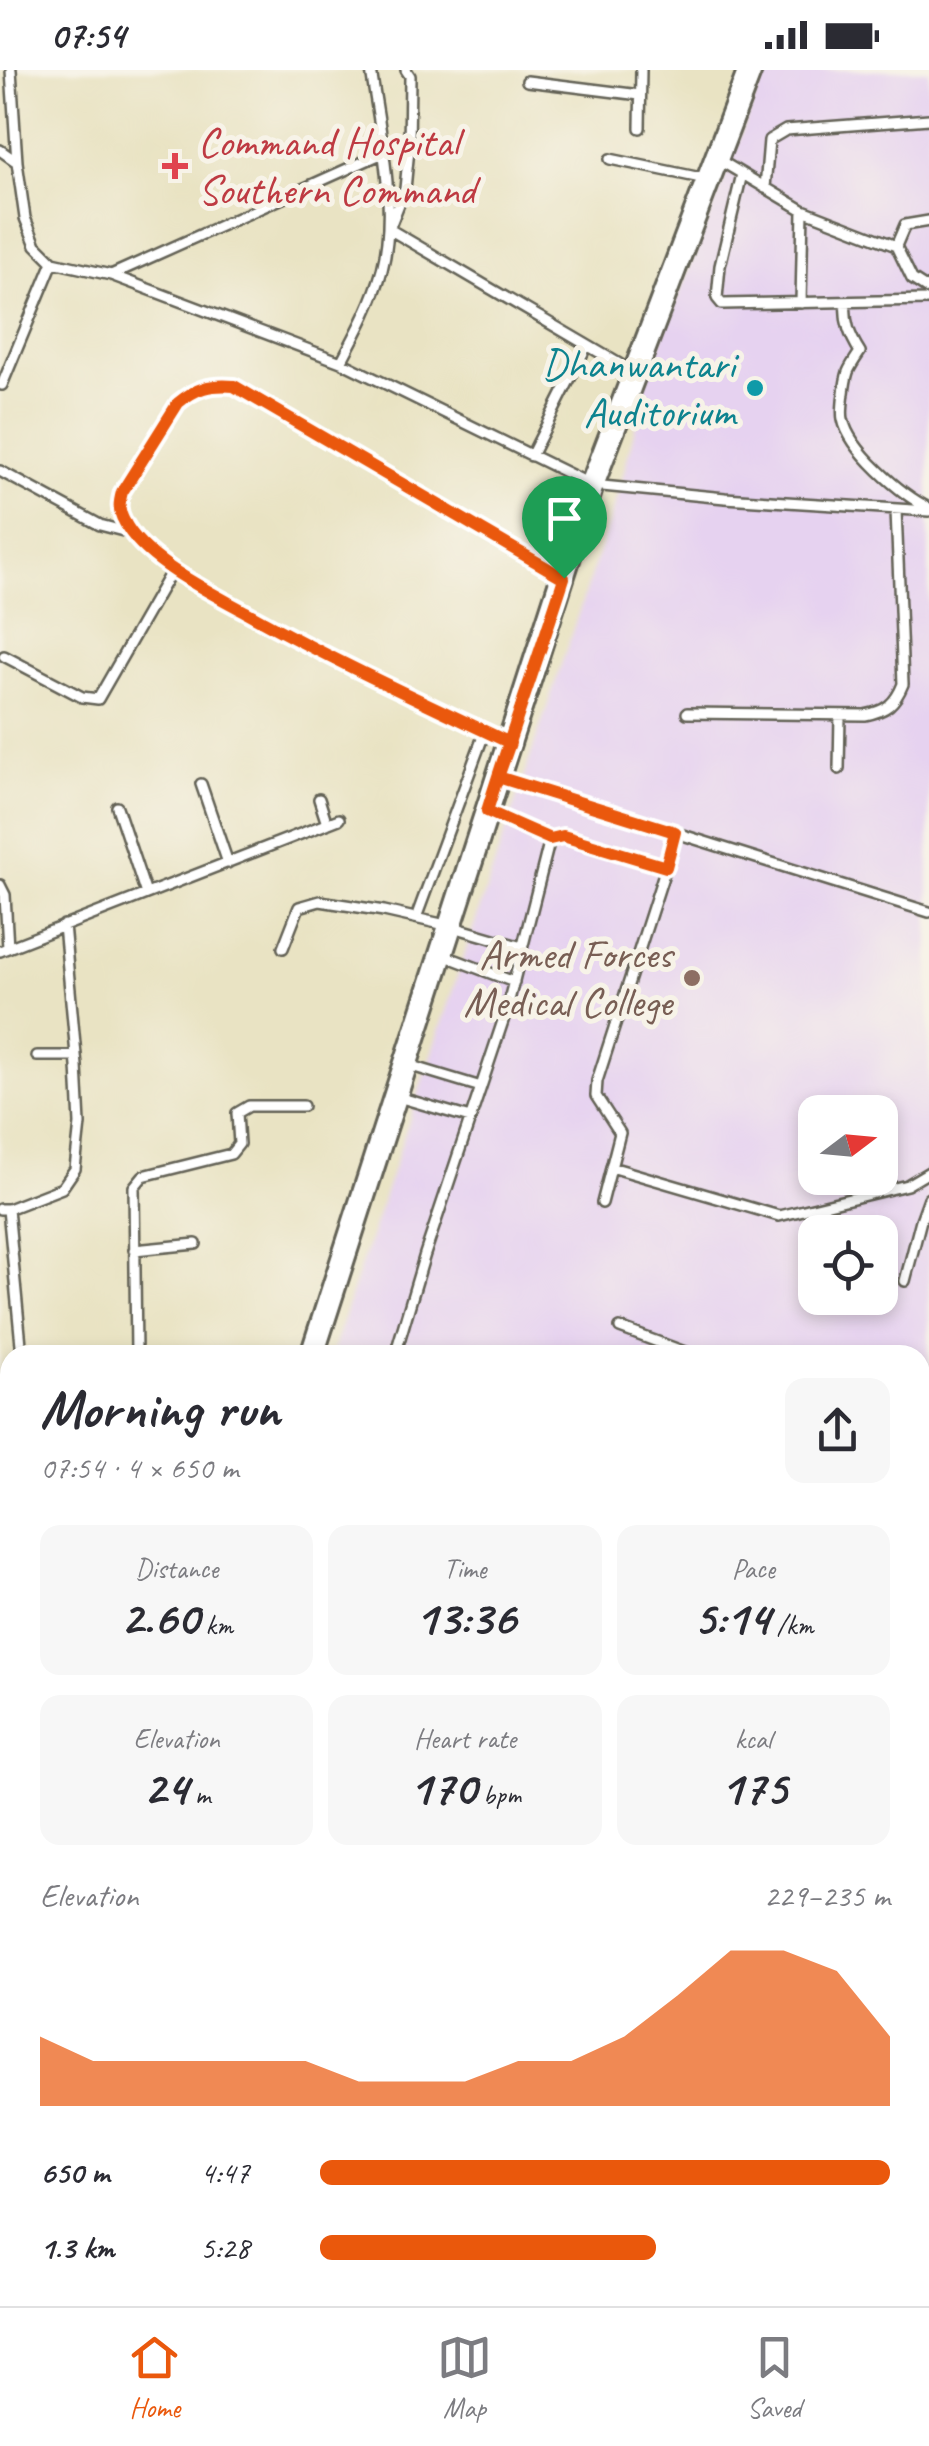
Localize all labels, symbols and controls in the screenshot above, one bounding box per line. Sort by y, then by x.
text: 07:54 [50,12,125,59]
place label: Command Hospital Southern Command [198,116,482,217]
marker: Command Hospital Southern Command [162,153,188,179]
place label: Dhanwantari Auditorium [542,338,740,439]
marker: Dhanwantari Auditorium [744,377,766,399]
pin [522,476,607,579]
icon: arrive [537,491,592,546]
place label: Armed Forces Medical College [463,928,676,1029]
marker: Armed Forces Medical College [681,967,703,989]
north arrow [798,1095,898,1195]
map controls [798,1095,898,1315]
button: locate [798,1215,898,1315]
text: Morning run [40,1374,280,1444]
button: share [785,1378,890,1483]
text: 07:54 · 4 × 650 m [40,1447,238,1488]
text: Distance [135,1551,218,1586]
text: Time [444,1551,486,1586]
text: Pace [732,1551,775,1586]
text: 2.60 [120,1586,199,1649]
text: 13:36 [415,1586,515,1649]
text: 5:14 [693,1586,770,1649]
text: km [199,1607,233,1642]
text: /km [770,1607,813,1642]
text: Elevation [134,1721,220,1756]
text: Heart rate [414,1721,516,1756]
text: kcal [735,1721,772,1756]
text: 24 [143,1756,188,1819]
text: 170 [409,1756,476,1819]
text: 175 [720,1756,787,1819]
text: m [188,1777,210,1812]
text: bpm [476,1777,521,1812]
text: Elevation [40,1875,138,1916]
text: 229–235 m [764,1875,890,1916]
text: 650 m [40,2152,109,2193]
text: 4:47 [200,2152,250,2193]
text: 1.3 km [40,2227,114,2268]
text: 5:28 [200,2227,250,2268]
tab: Home [127,2330,182,2425]
tab: Map [437,2330,492,2425]
tab: Saved [747,2330,802,2425]

